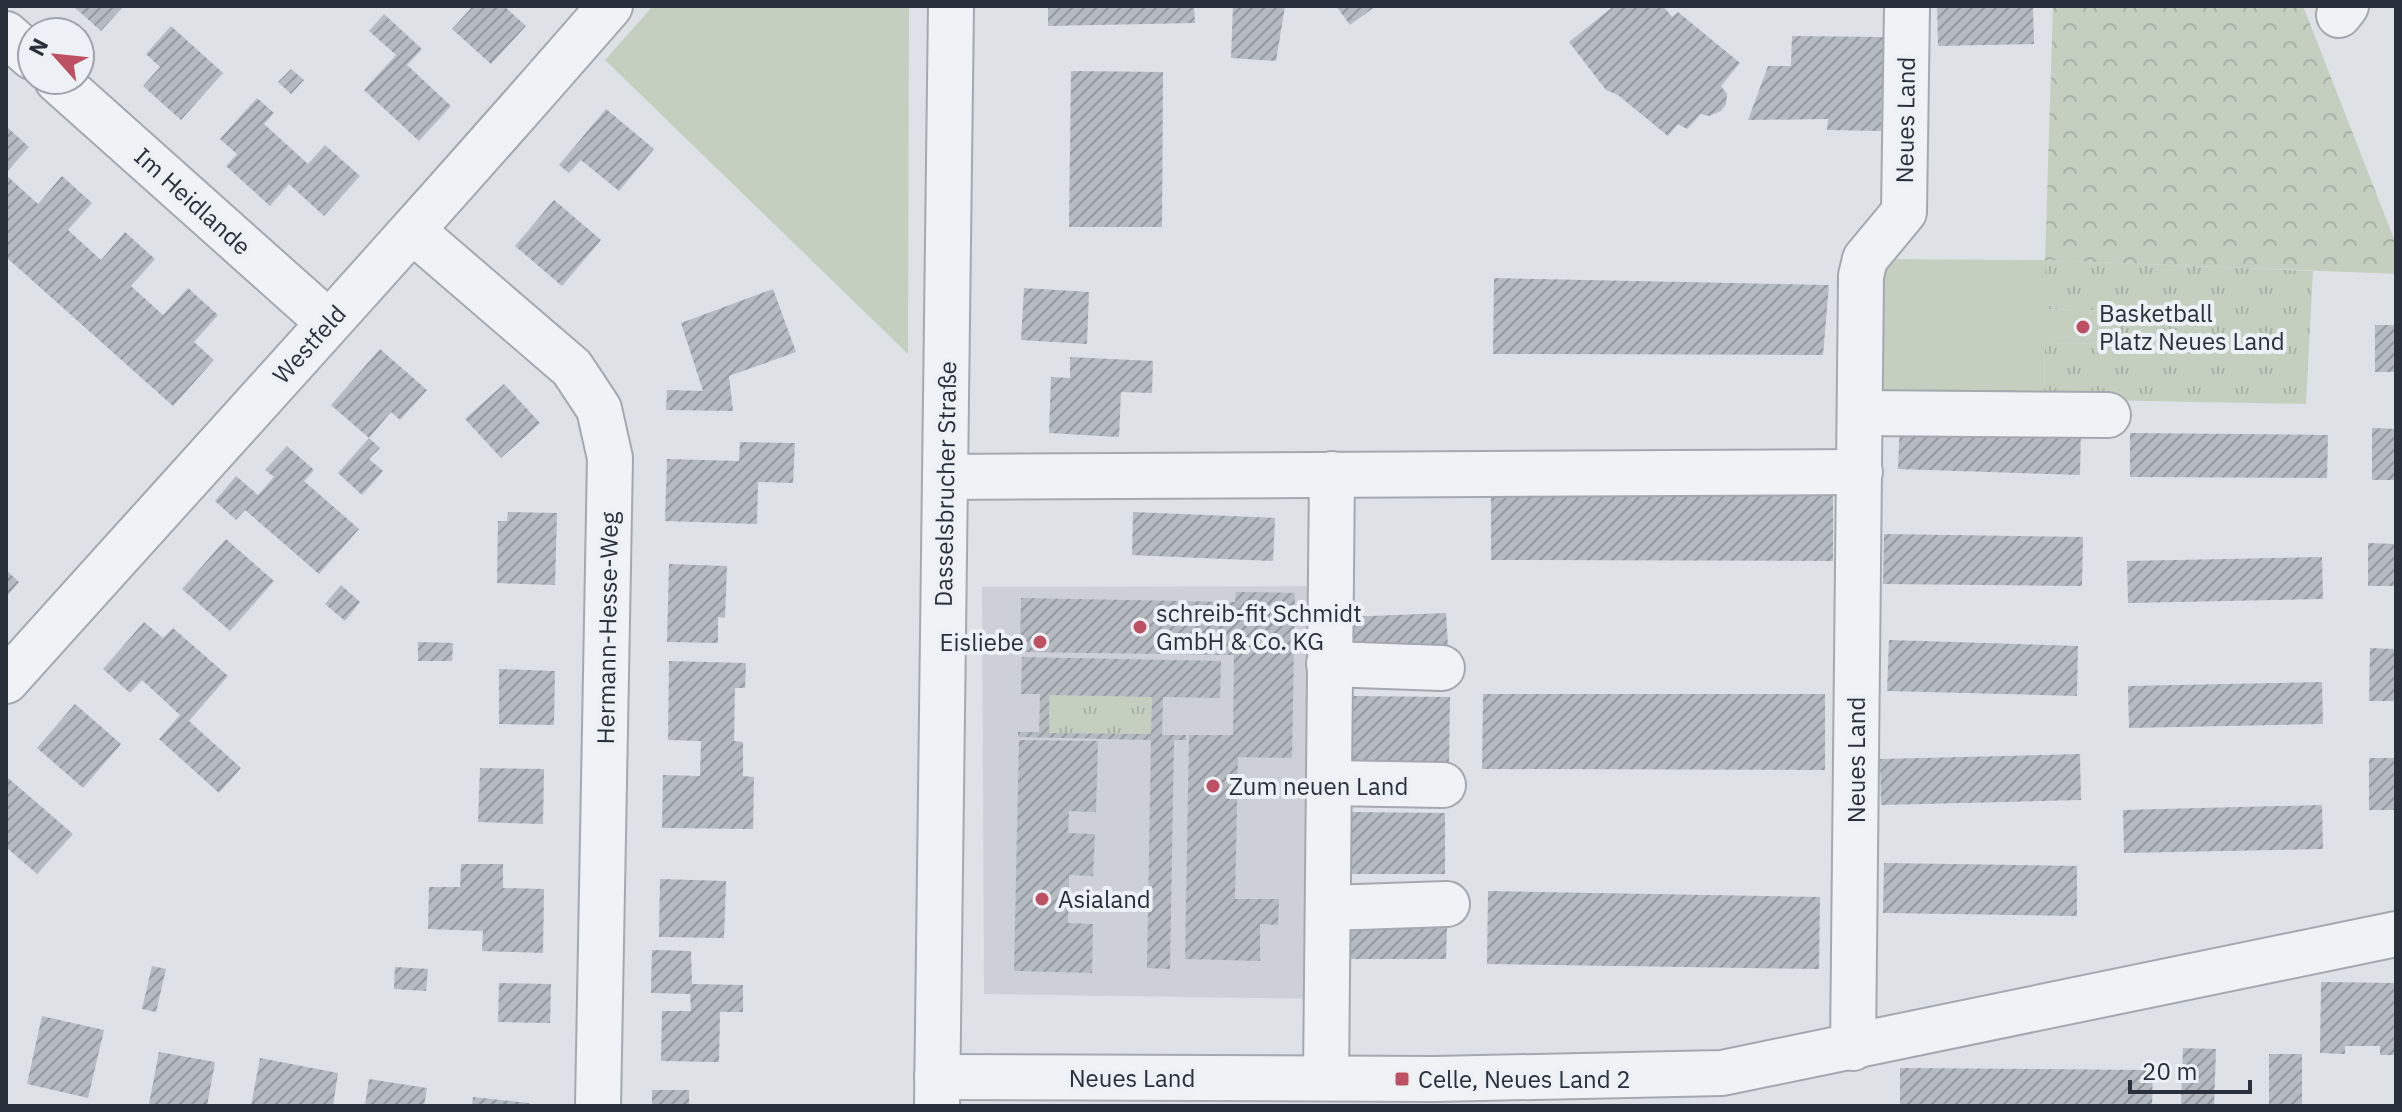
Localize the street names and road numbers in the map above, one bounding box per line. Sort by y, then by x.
street label: Neues Land [1888,56,1922,184]
street label: Im Heidlande [128,140,258,262]
street label: Westfeld [265,298,353,390]
street label: Dasselsbrucher Straße [927,361,963,607]
street label: Hermann-Hesse-Weg [589,511,625,745]
street label: Neues Land [1840,697,1872,823]
street label: Neues Land [1069,1062,1195,1094]

